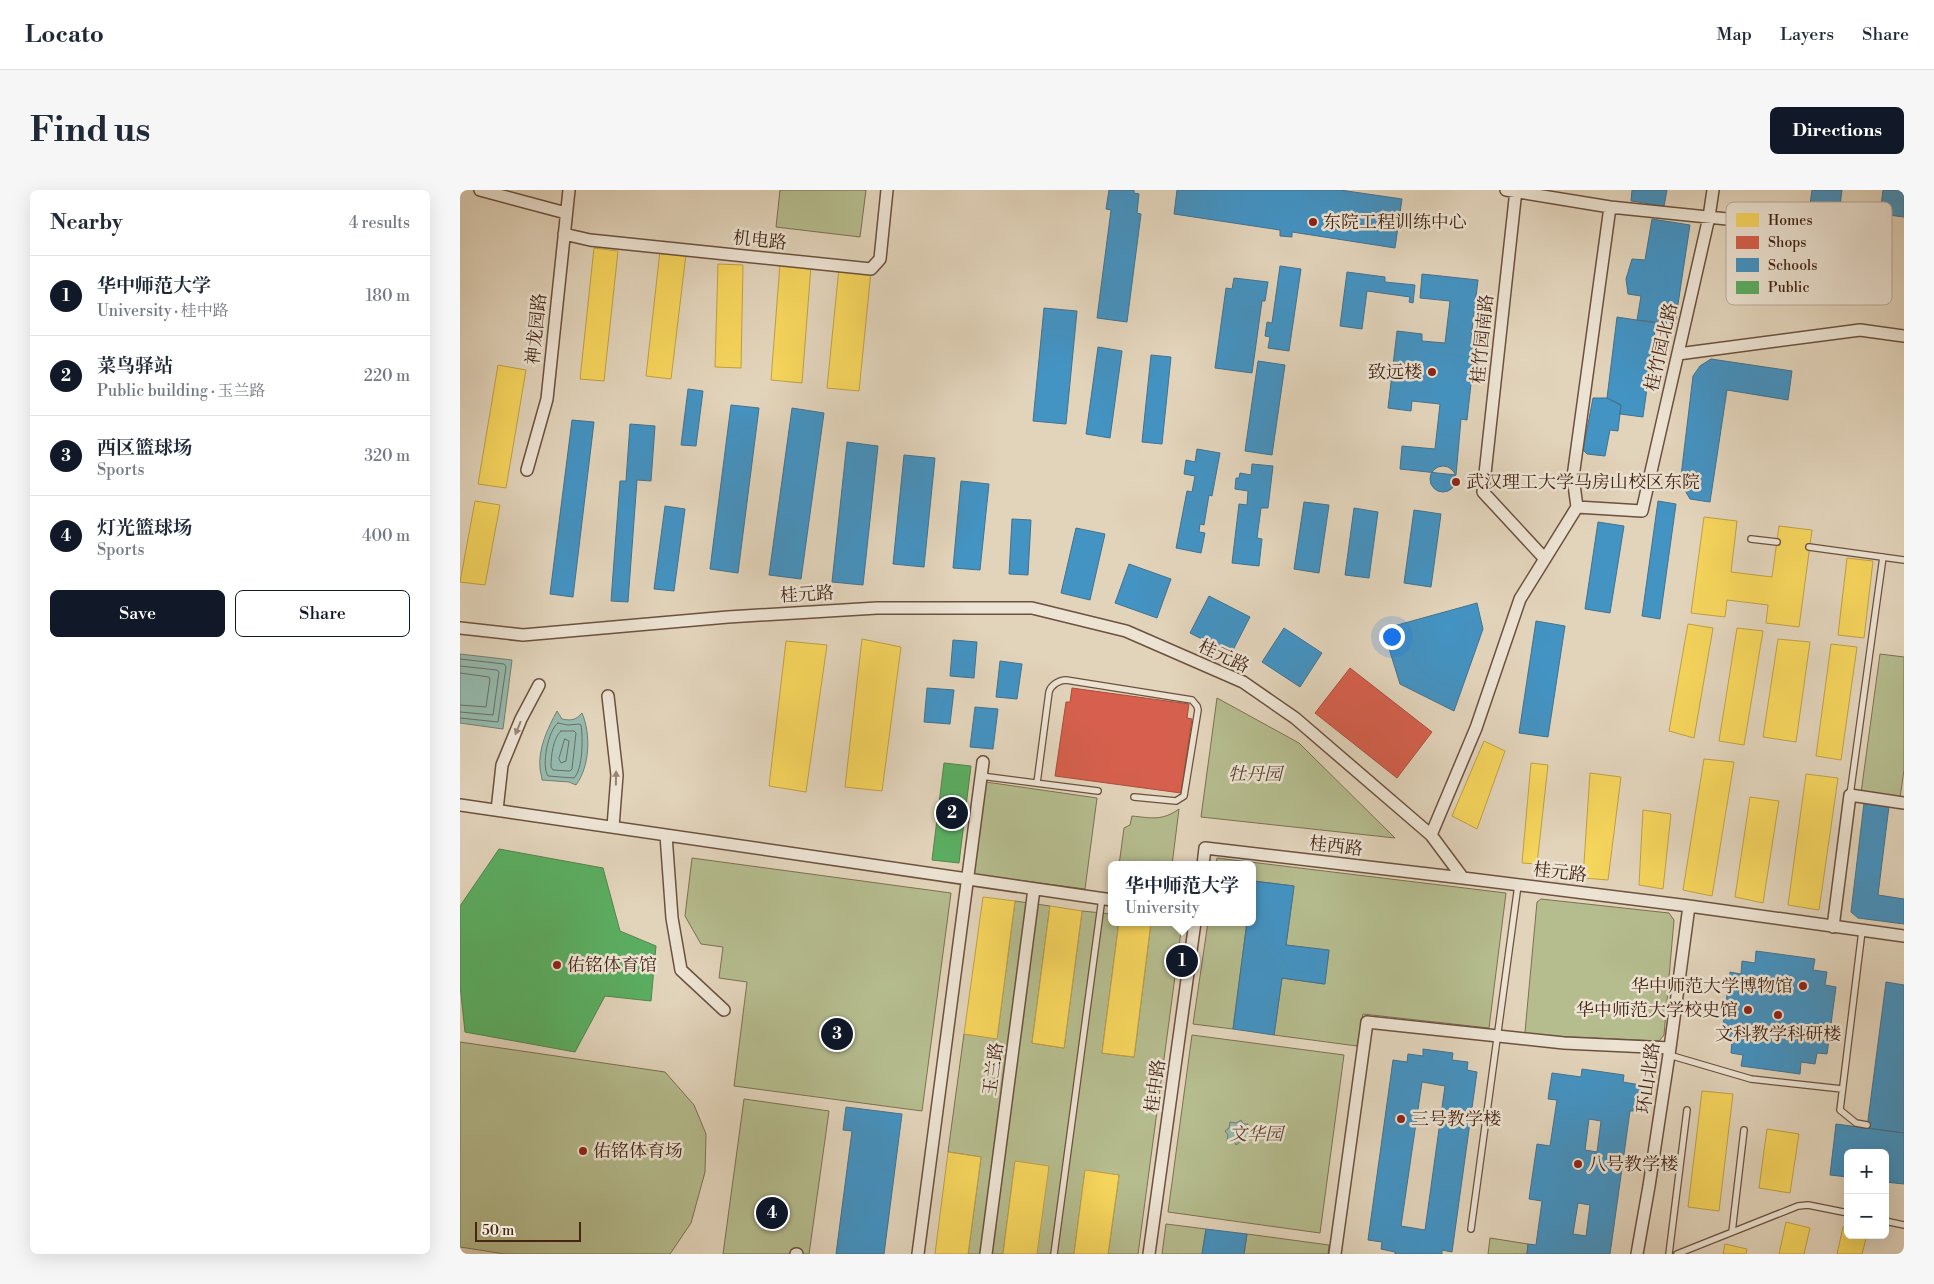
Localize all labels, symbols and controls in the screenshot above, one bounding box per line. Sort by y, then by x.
text: Locato [25,20,104,50]
text: Map [1717,23,1752,46]
text: Layers [1780,23,1834,46]
text: Share [1862,23,1909,46]
button: Directions [1770,107,1904,154]
text: Find us [30,109,150,152]
legend [1726,202,1892,305]
text: Nearby [50,210,123,236]
place label: 东院工程训练中心 [1323,211,1467,234]
text: Homes [1768,212,1813,230]
text: 4 results [349,213,410,233]
marker: 东院工程训练中心 [1307,216,1319,228]
street label: 机电路 [732,226,788,255]
text: Shops [1768,234,1806,252]
text: Schools [1768,257,1817,275]
text: 华中师范大学 [97,274,211,298]
text: Public [1768,279,1809,297]
text: 1 [62,286,70,306]
text: 180 m [366,286,410,306]
street label: 神龙园路 [521,292,552,366]
street label: 桂竹园南路 [1466,293,1499,385]
text: University · 桂中路 [97,301,229,321]
street label: 桂竹园北路 [1640,301,1683,394]
text: 菜鸟驿站 [97,354,173,378]
place label: 致远楼 [1368,361,1422,384]
text: 2 [61,366,71,386]
text: 220 m [364,366,410,386]
marker: 致远楼 [1426,366,1438,378]
text: Public building · 玉兰路 [97,381,265,401]
text: 西区篮球场 [97,436,192,460]
text: 3 [61,446,71,466]
text: 320 m [364,446,410,466]
text: Sports [97,460,144,480]
place label: 武汉理工大学马房山校区东院 [1466,471,1700,494]
marker: 武汉理工大学马房山校区东院 [1450,476,1462,488]
text: 灯光篮球场 [97,516,192,540]
text: 4 [61,526,71,546]
text: 400 m [362,526,410,546]
text: Sports [97,540,144,560]
street label: 桂元路 [779,582,835,607]
button: Save [50,590,225,637]
button: Share [235,590,410,637]
your location [1379,624,1405,650]
street label: 桂元路 [1194,635,1253,678]
one-way arrow [513,721,521,735]
park label: 牡丹园 [1228,763,1285,786]
one-way arrow [612,770,620,786]
pin: 2 [936,794,968,832]
street label: 桂西路 [1308,832,1364,861]
street label: 桂元路 [1532,858,1588,887]
popup [1108,861,1256,926]
text: 华中师范大学 [1125,874,1239,898]
text: University [1125,898,1199,918]
pin: 1 [1166,942,1198,980]
place label: 佑铭体育馆 [567,954,657,977]
marker: 佑铭体育馆 [551,959,563,971]
place label: 华中师范大学博物馆 [1631,975,1793,998]
marker: 华中师范大学博物馆 [1797,980,1809,992]
place label: 华中师范大学校史馆 [1576,999,1738,1022]
marker: 华中师范大学校史馆 [1742,1004,1754,1016]
marker: 文科教学科研楼 [1772,1009,1784,1021]
pin: 3 [821,1015,853,1053]
place label: 文科教学科研楼 [1715,1023,1841,1046]
street label: 玉兰路 [978,1041,1009,1097]
street label: 环山北路 [1632,1041,1665,1115]
street label: 桂中路 [1140,1058,1171,1114]
place label: 三号教学楼 [1411,1108,1501,1131]
marker: 三号教学楼 [1395,1113,1407,1125]
park label: 文华园 [1229,1123,1286,1146]
place label: 佑铭体育场 [593,1140,683,1163]
marker: 佑铭体育场 [577,1145,589,1157]
map controls [1844,1149,1889,1239]
button: + [1844,1149,1889,1194]
place label: 八号教学楼 [1588,1153,1678,1176]
marker: 八号教学楼 [1572,1158,1584,1170]
pin: 4 [756,1194,788,1232]
button: − [1844,1194,1889,1239]
scale bar [475,1219,581,1242]
text: 50 m [482,1222,514,1240]

